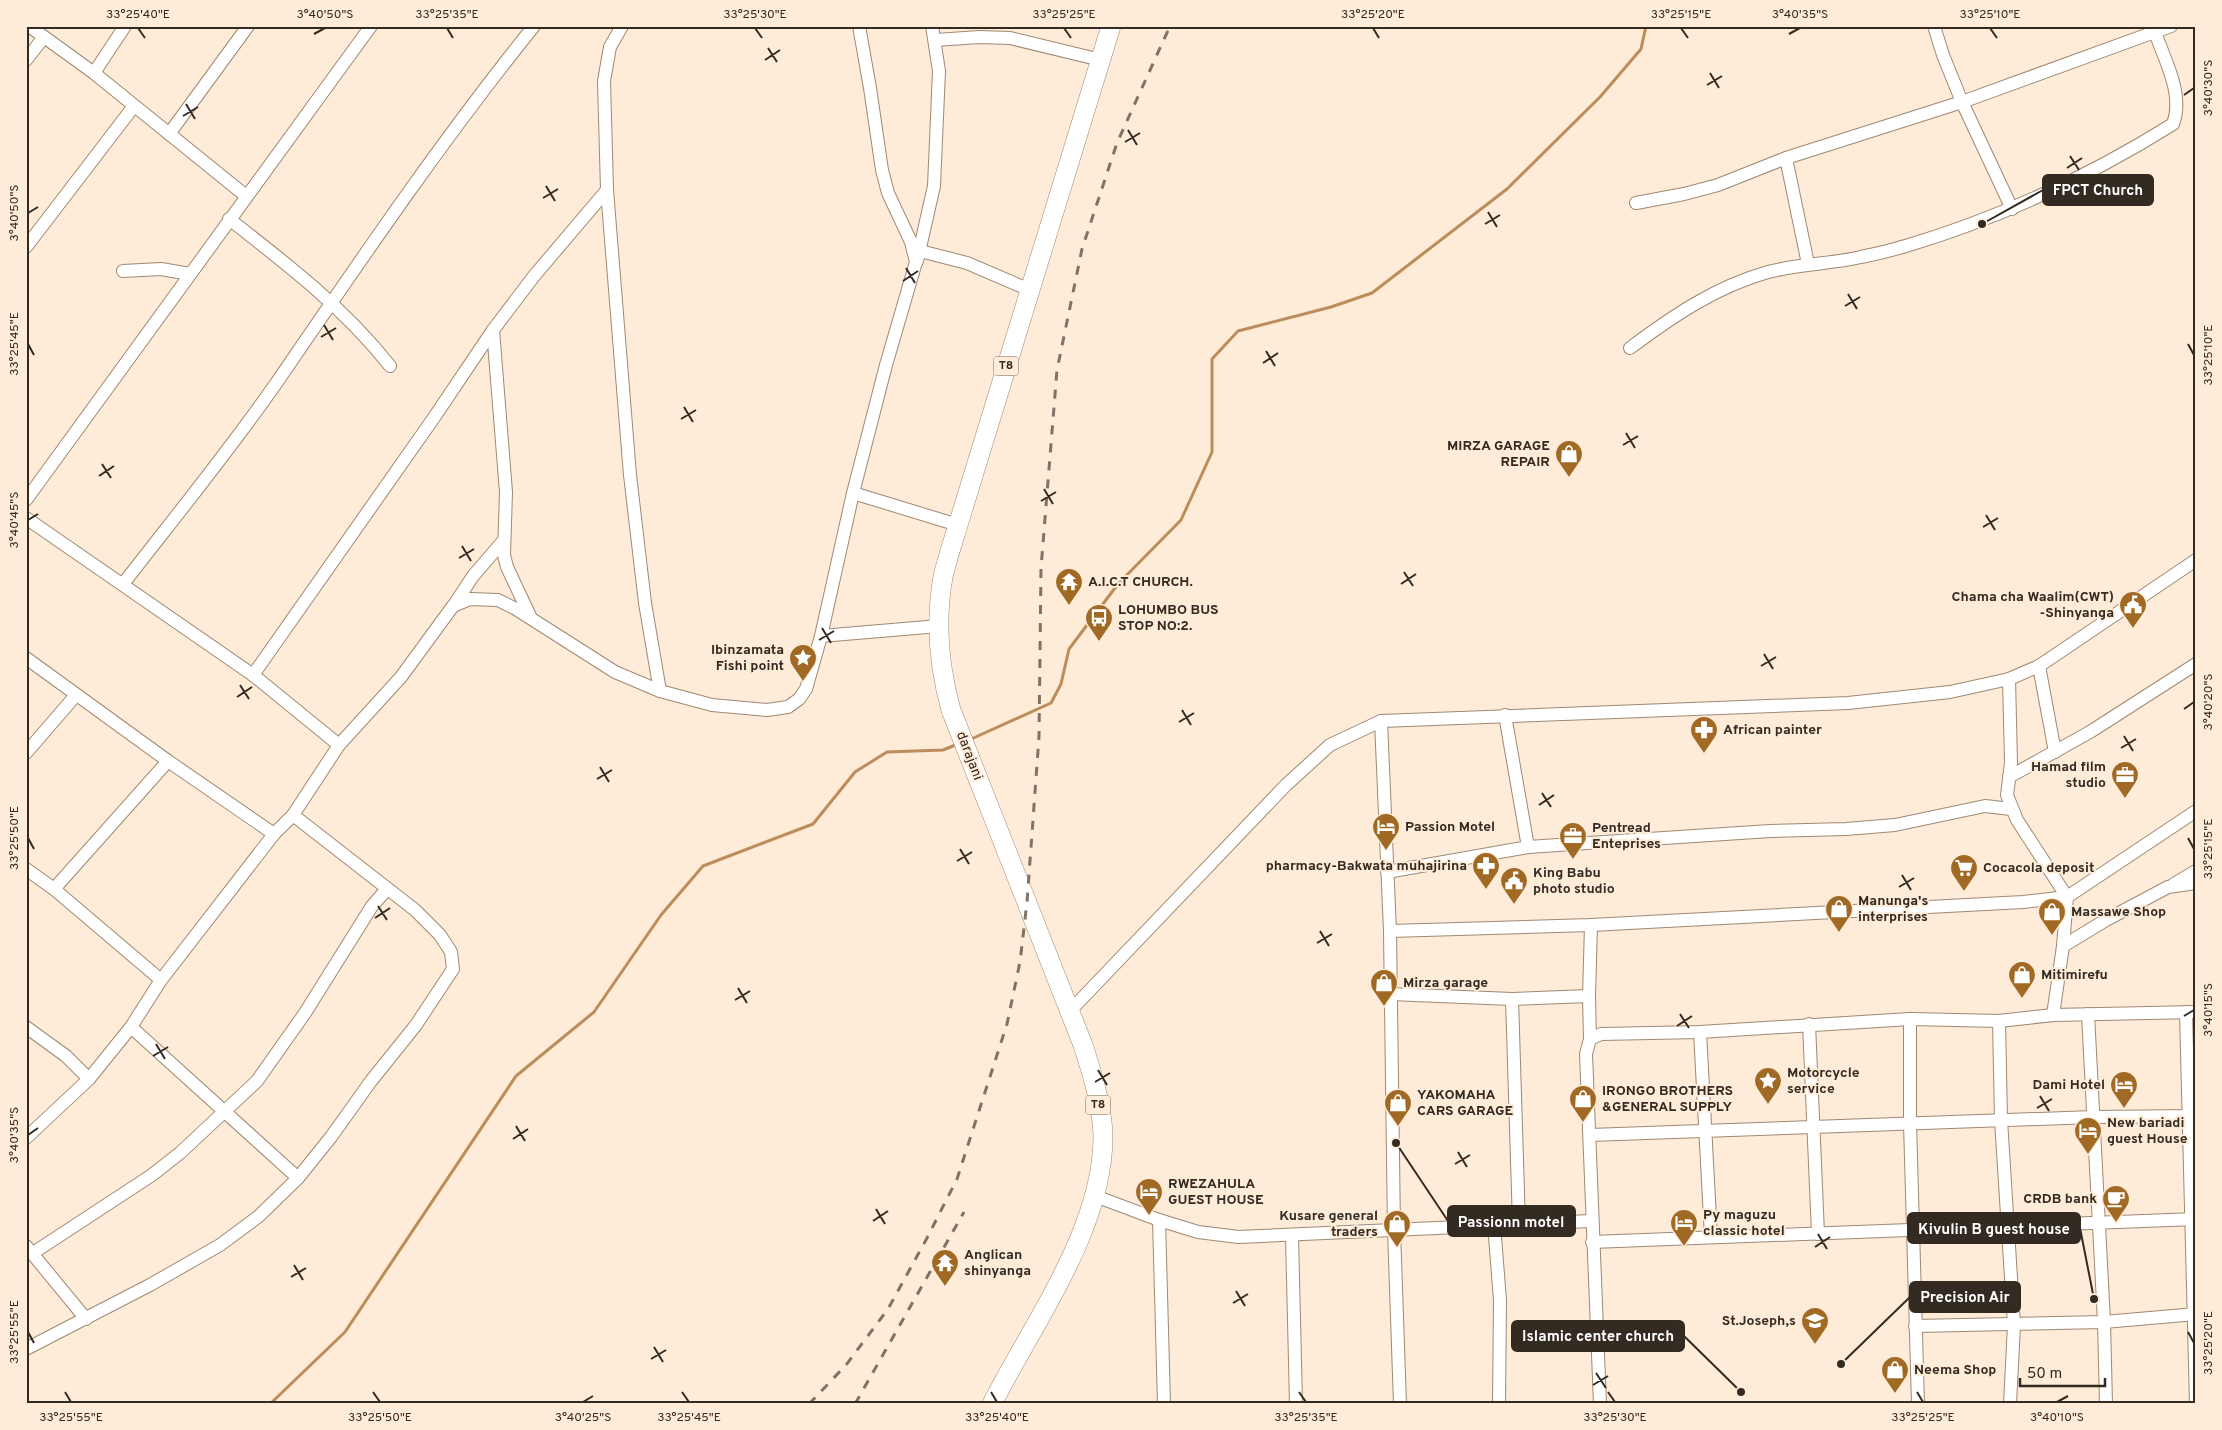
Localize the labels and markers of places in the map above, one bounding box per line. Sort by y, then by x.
callout: FPCT Church [2043,175,2153,205]
place label: MIRZA GARAGE REPAIR [1447,438,1550,471]
shop icon: MIRZA GARAGE REPAIR [1554,439,1584,478]
temple icon: A.I.C.T CHURCH. [1054,567,1084,606]
place label: A.I.C.T CHURCH. [1088,574,1193,591]
place label: Chama cha Waalim(CWT) -Shinyanga [1952,589,2114,622]
public building icon: Chama cha Waalim(CWT) -Shinyanga [2118,590,2148,629]
place label: LOHUMBO BUS STOP NO:2. [1118,602,1219,635]
bus stop icon: LOHUMBO BUS STOP NO:2. [1084,603,1114,642]
place label: Ibinzamata Fishi point [711,642,784,675]
place icon: Ibinzamata Fishi point [788,643,818,682]
pharmacy icon: African painter [1689,715,1719,754]
place label: African painter [1723,722,1822,739]
place label: Hamad film studio [2031,759,2106,792]
office icon: Hamad film studio [2110,760,2140,799]
hotel icon: Passion Motel [1371,812,1401,851]
place label: Passion Motel [1405,819,1495,836]
place label: Pentread Enteprises [1592,820,1661,853]
office icon: Pentread Enteprises [1558,821,1588,860]
pharmacy icon: pharmacy-Bakwata muhajirina [1471,851,1501,890]
supermarket icon: Cocacola deposit [1949,853,1979,892]
place label: pharmacy-Bakwata muhajirina [1266,858,1467,875]
place label: Cocacola deposit [1983,860,2094,877]
place label: King Babu photo studio [1533,865,1615,898]
public building icon: King Babu photo studio [1499,866,1529,905]
place label: Manunga's interprises [1858,893,1929,926]
shop icon: Manunga's interprises [1824,894,1854,933]
shop icon: Massawe Shop [2037,897,2067,936]
place label: Massawe Shop [2071,904,2166,921]
shop icon: Mitimirefu [2007,960,2037,999]
place label: Mitimirefu [2041,967,2108,984]
shop icon: Mirza garage [1369,968,1399,1007]
place label: Mirza garage [1403,975,1488,992]
place label: Motorcycle service [1787,1065,1860,1098]
place icon: Motorcycle service [1753,1066,1783,1105]
hotel icon: Dami Hotel [2109,1070,2139,1109]
place label: Dami Hotel [2033,1077,2105,1094]
place label: IRONGO BROTHERS &GENERAL SUPPLY [1602,1083,1733,1116]
shop icon: IRONGO BROTHERS &GENERAL SUPPLY [1568,1084,1598,1123]
place label: YAKOMAHA CARS GARAGE [1417,1087,1513,1120]
shop icon: YAKOMAHA CARS GARAGE [1383,1088,1413,1127]
place label: New bariadi guest House [2107,1115,2188,1148]
hotel icon: New bariadi guest House [2073,1116,2103,1155]
place label: RWEZAHULA GUEST HOUSE [1168,1176,1264,1209]
hotel icon: RWEZAHULA GUEST HOUSE [1134,1177,1164,1216]
cafe icon: CRDB bank [2101,1184,2131,1223]
place label: CRDB bank [2023,1191,2097,1208]
callout: Passionn motel [1448,1206,1575,1236]
place label: Py maguzu classic hotel [1703,1207,1785,1240]
place label: Kusare general traders [1279,1208,1378,1241]
hotel icon: Py maguzu classic hotel [1669,1208,1699,1247]
shop icon: Kusare general traders [1382,1209,1412,1248]
callout: Kivulin B guest house [1908,1213,2080,1243]
place label: Anglican shinyanga [964,1247,1031,1280]
temple icon: Anglican shinyanga [930,1248,960,1287]
callout: Precision Air [1910,1282,2020,1312]
school or university icon: St.Joseph,s [1800,1306,1830,1345]
place label: St.Joseph,s [1722,1313,1796,1330]
callout: Islamic center church [1512,1321,1684,1351]
shop icon: Neema Shop [1880,1355,1910,1394]
place label: Neema Shop [1914,1362,1996,1379]

